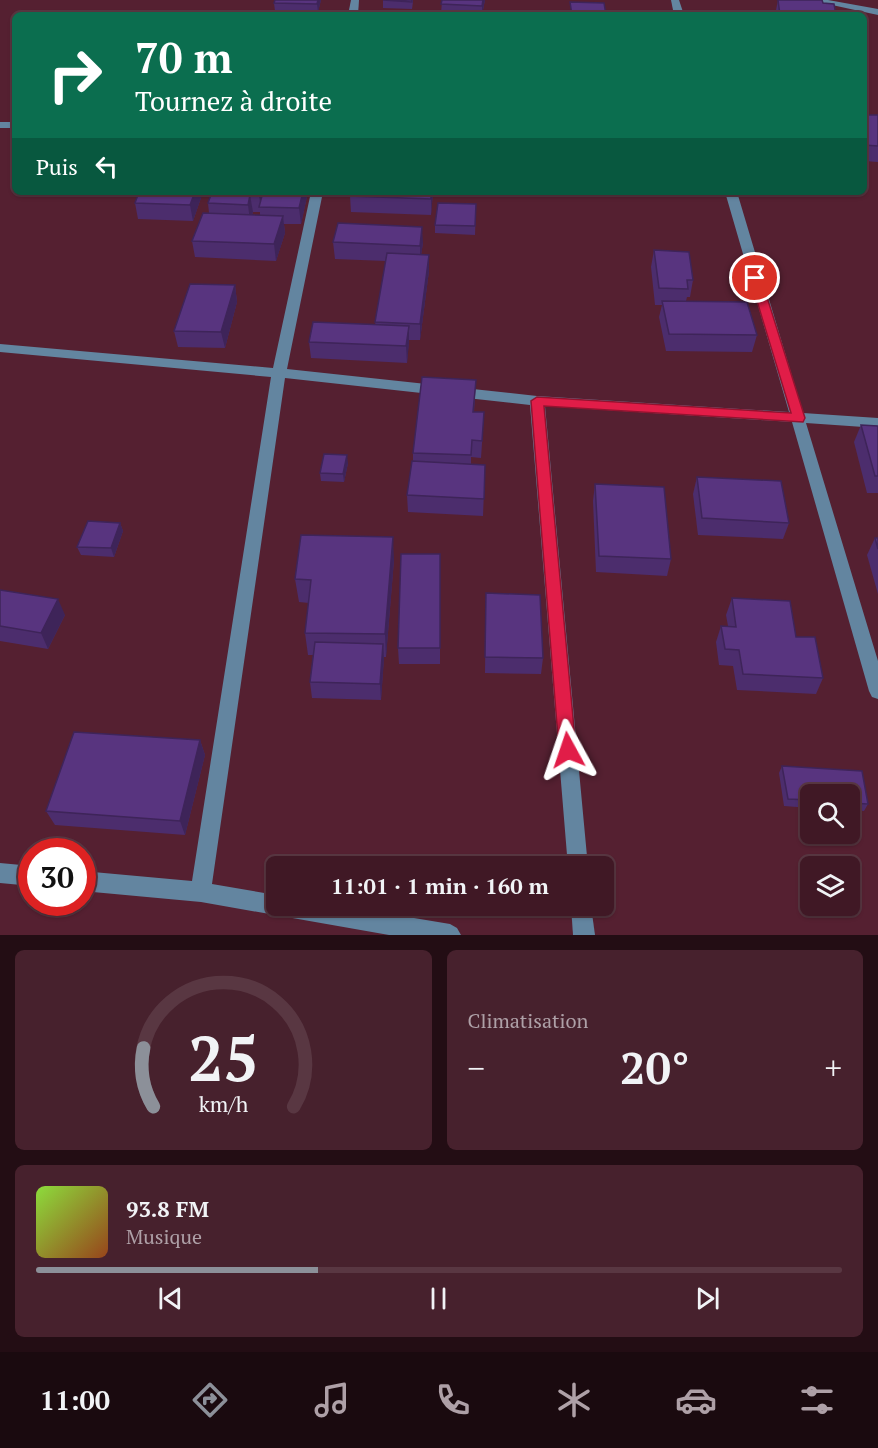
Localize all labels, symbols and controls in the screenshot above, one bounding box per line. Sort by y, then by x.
text: 70 m [135,29,233,85]
icon: right [36,36,114,114]
text: Tournez à droite [135,83,332,119]
icon: left [90,150,123,183]
text: Puis [36,152,78,181]
pin [729,252,780,303]
icon: arrive [738,261,771,294]
position arrow [536,718,600,782]
map controls [800,784,860,916]
button: search [800,784,860,844]
speed limit sign: 30 [18,838,96,916]
button: layers [800,856,860,916]
text: 11:01 · 1 min · 160 m [331,871,549,900]
text: Climatisation [468,1007,588,1034]
text: 25 [188,1016,259,1099]
text: 20° [620,1037,689,1097]
text: − [468,1046,485,1089]
text: + [824,1046,842,1089]
text: km/h [198,1090,248,1118]
text: 93.8 FM [126,1194,209,1223]
text: Musique [126,1223,202,1250]
icon: previous [154,1282,187,1315]
icon: pause [422,1282,455,1315]
icon: next [691,1282,724,1315]
icon: directions [189,1379,231,1421]
icon: music [311,1379,353,1421]
icon: phone [432,1379,474,1421]
icon: climate [553,1379,595,1421]
icon: car [675,1379,717,1421]
icon: filters [796,1379,838,1421]
text: 11:00 [40,1382,110,1418]

